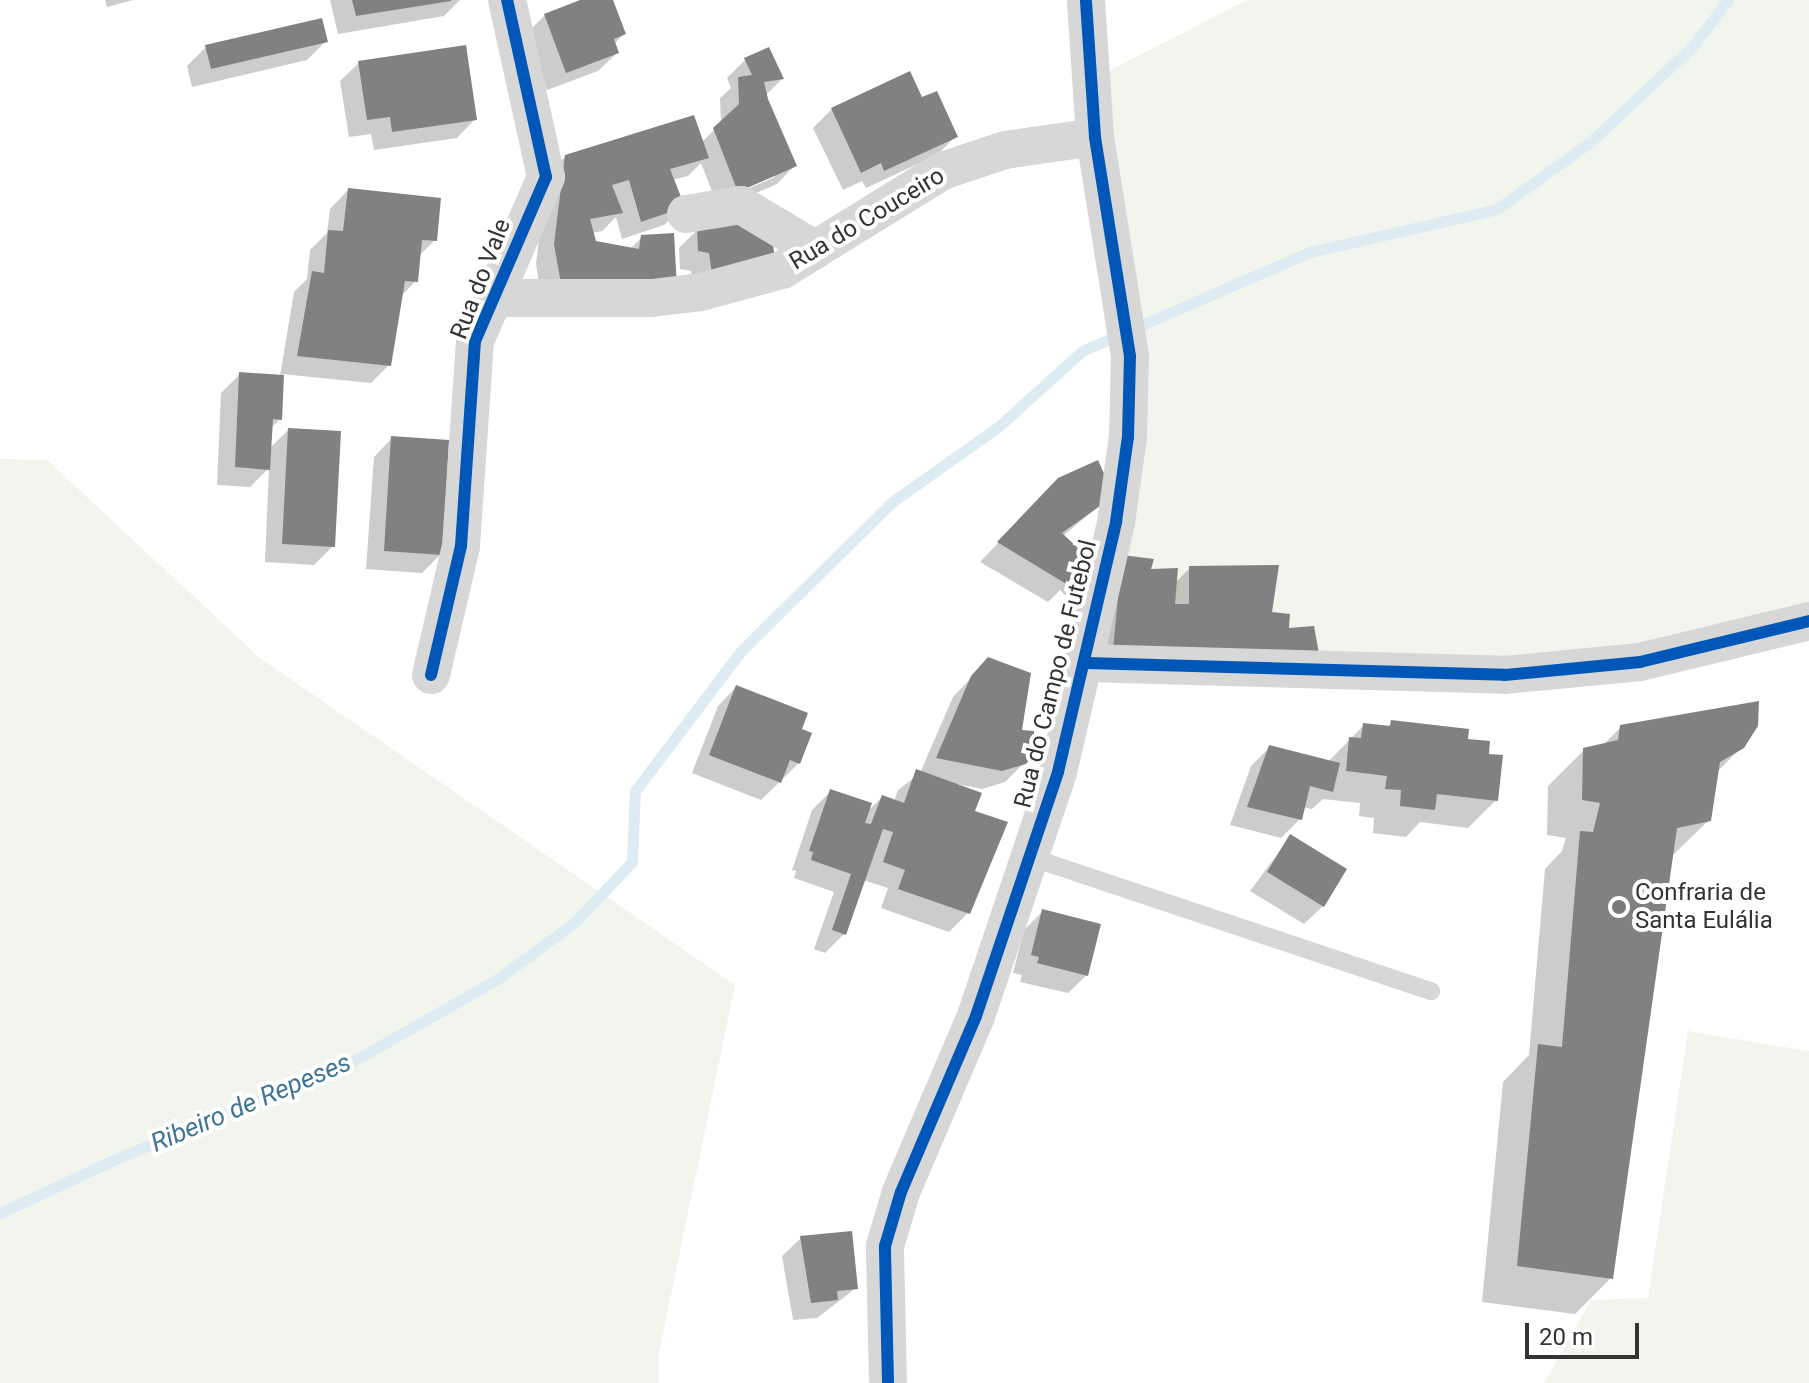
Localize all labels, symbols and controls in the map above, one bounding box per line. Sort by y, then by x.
street label: Rua do Couceiro [784,161,950,277]
street label: Rua do Vale [445,215,517,343]
street label: Rua do Campo de Futebol [1009,537,1103,811]
place label: Confraria de Santa Eulália [1635,879,1773,935]
marker: Confraria de Santa Eulália [1610,898,1628,916]
water label: Ribeiro de Repeses [146,1047,356,1159]
scale bar [1529,1307,1643,1357]
text: 20 m [1539,1323,1593,1351]

